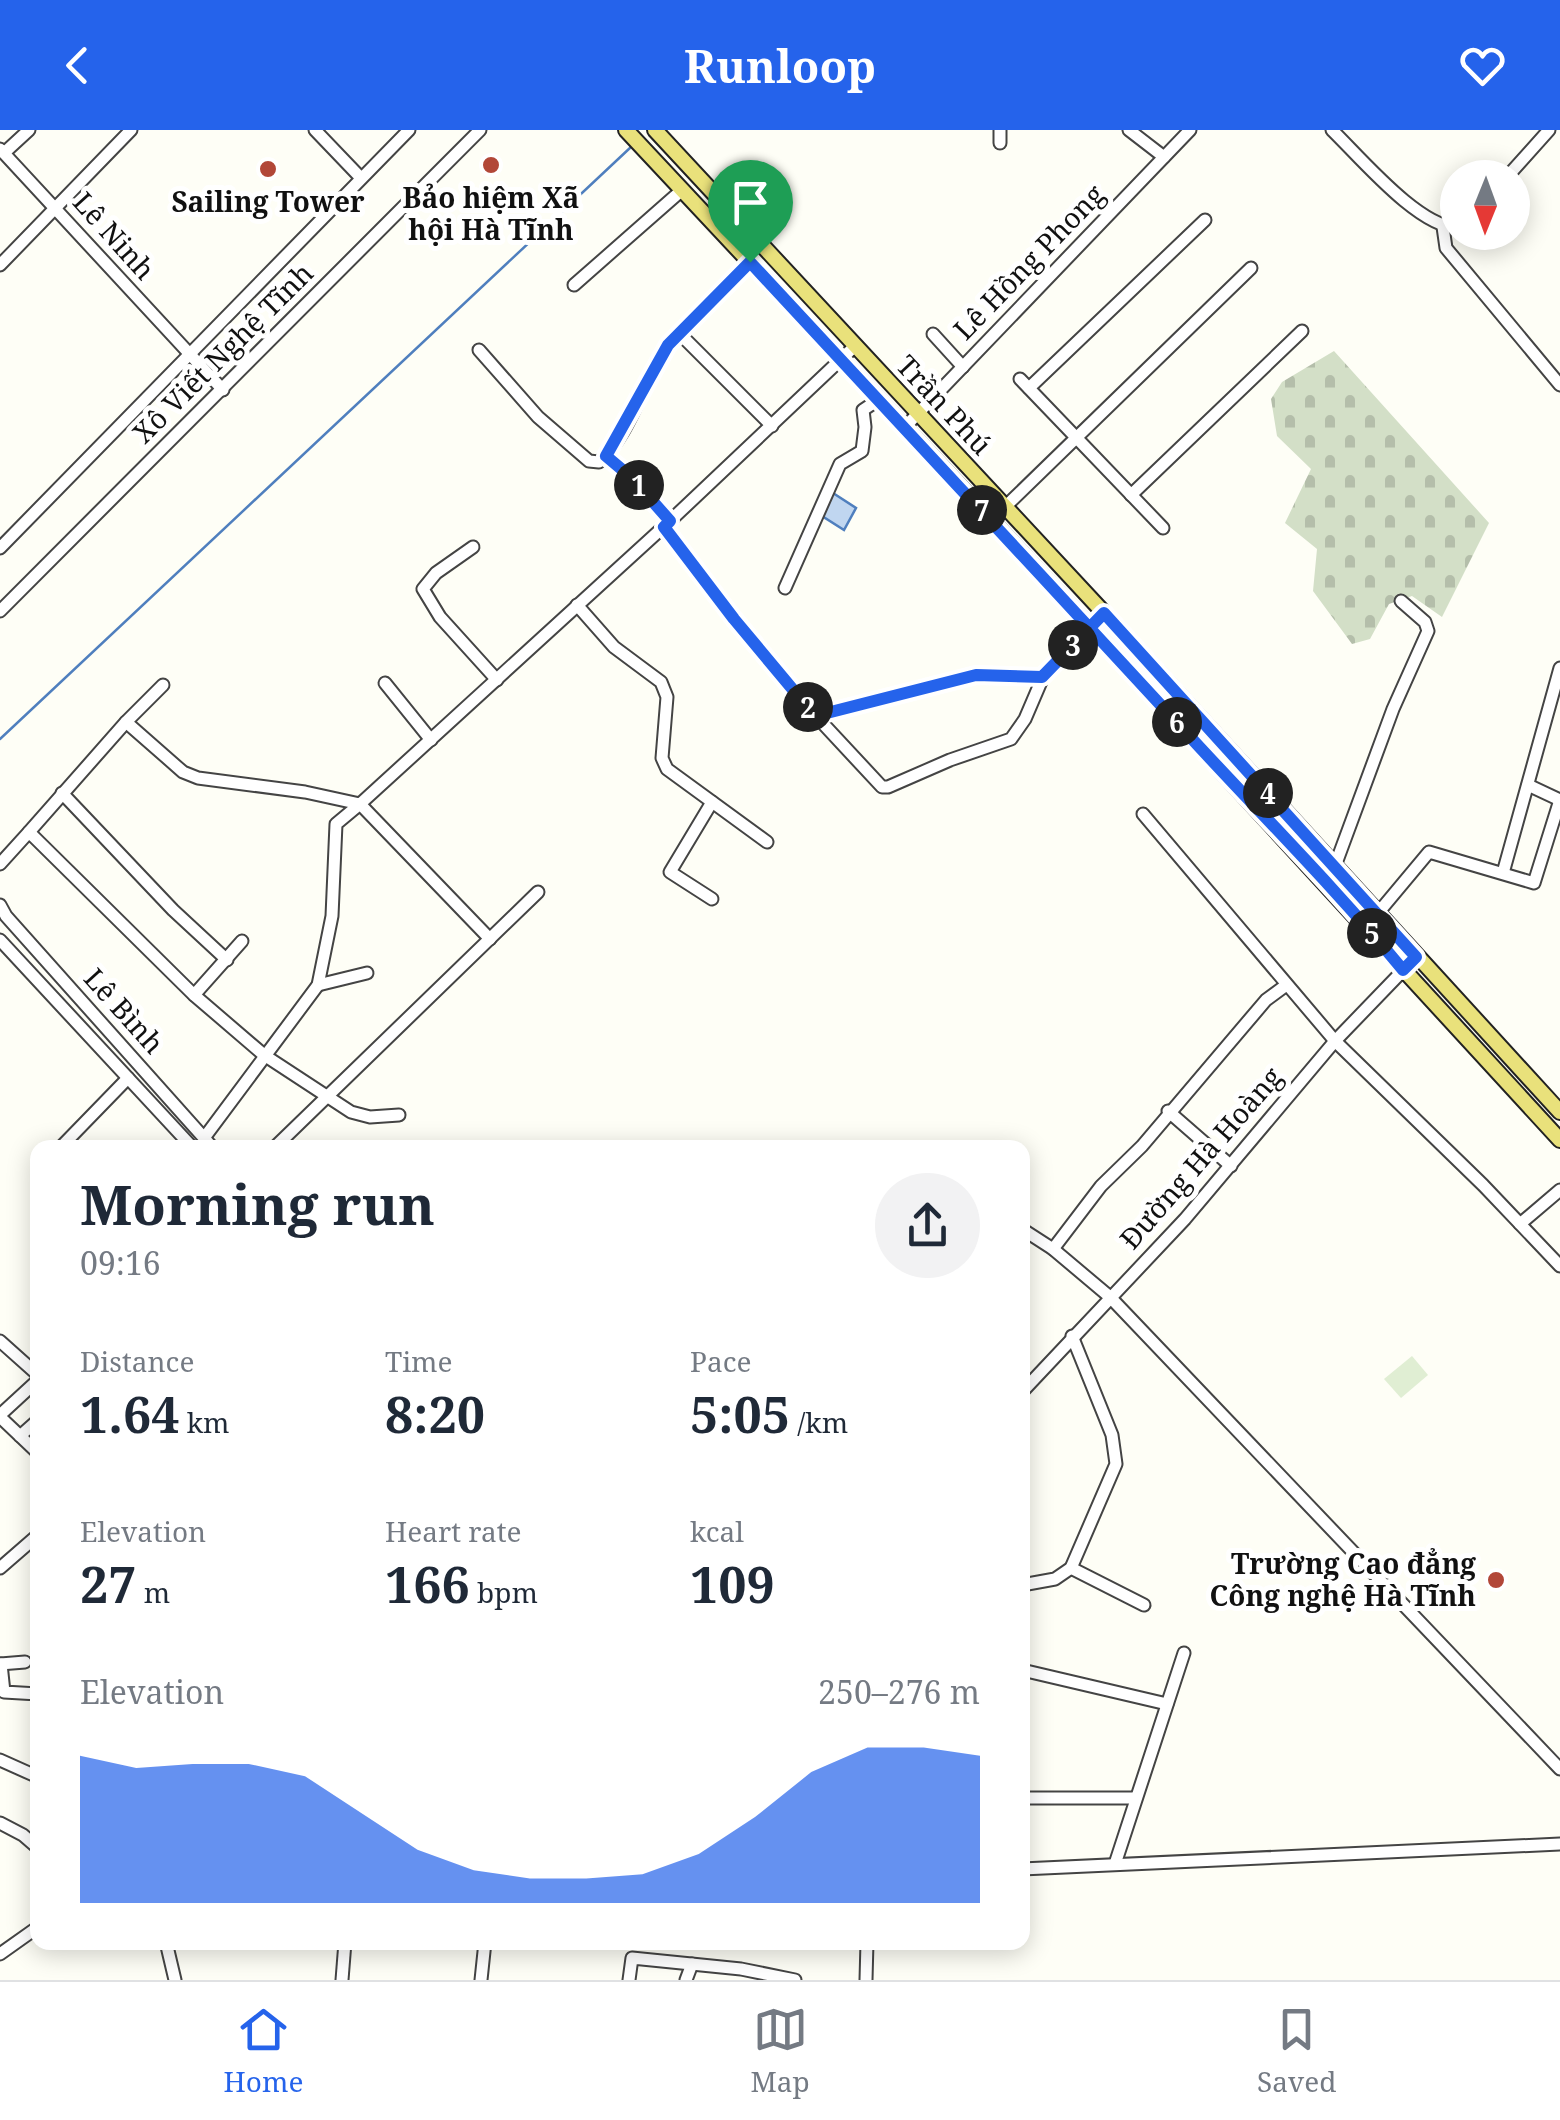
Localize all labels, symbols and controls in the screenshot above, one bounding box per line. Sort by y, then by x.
text: Runloop [684,35,876,96]
icon: back [50,38,105,93]
icon: heart [1455,38,1510,93]
marker: Bảo hiệm Xã hội Hà Tĩnh [480,154,502,176]
marker: Sailing Tower [257,158,279,180]
pin [708,160,793,263]
north arrow [1440,160,1530,250]
map controls [1440,160,1530,250]
icon: arrive [723,175,778,230]
street label: Lê Hồng Phong [944,175,1112,347]
place label: Bảo hiệm Xã hội Hà Tĩnh [403,178,579,248]
place label: Sailing Tower [171,182,365,220]
street label: Lê Ninh [65,183,164,287]
street label: Xô Viết Nghệ Tĩnh [124,254,321,451]
street label: Trần Phú [889,346,1001,463]
pin: 1 [614,460,664,510]
text: 1 [631,466,647,504]
pin: 7 [957,485,1007,535]
text: 7 [974,491,990,529]
pin: 3 [1048,620,1098,670]
text: 3 [1065,626,1081,664]
pin: 2 [783,682,833,732]
text: 2 [800,688,816,726]
pin: 6 [1152,697,1202,747]
text: 6 [1169,703,1185,741]
pin: 4 [1243,768,1293,818]
text: 4 [1260,774,1276,812]
pin: 5 [1347,908,1397,958]
text: 5 [1364,914,1380,952]
street label: Lê Bình [76,959,173,1061]
street label: Đường Hà Hoàng [1111,1058,1290,1257]
text: Morning run [80,1166,435,1241]
button: share [875,1173,980,1278]
text: 09:16 [80,1241,161,1284]
text: Distance [80,1342,194,1380]
text: Time [385,1342,453,1380]
text: Pace [690,1342,751,1380]
text: 1.64 [80,1380,179,1448]
text: 8:20 [385,1380,485,1448]
text: 5:05 [690,1380,790,1448]
text: km [179,1403,230,1441]
text: /km [790,1403,848,1441]
text: Elevation [80,1512,206,1550]
text: Heart rate [385,1512,522,1550]
text: kcal [690,1512,744,1550]
place label: Trường Cao đẳng Công nghệ Hà Tĩnh [1210,1544,1476,1614]
text: 27 [80,1550,137,1618]
text: 166 [385,1550,470,1618]
text: 109 [690,1550,775,1618]
marker: Trường Cao đẳng Công nghệ Hà Tĩnh [1485,1569,1507,1591]
text: m [137,1573,170,1611]
text: bpm [470,1573,538,1611]
text: Elevation [80,1670,224,1713]
text: 250–276 m [818,1670,980,1713]
tab: Home [224,2002,303,2100]
tab: Map [751,2002,810,2100]
tab: Saved [1257,2002,1336,2100]

